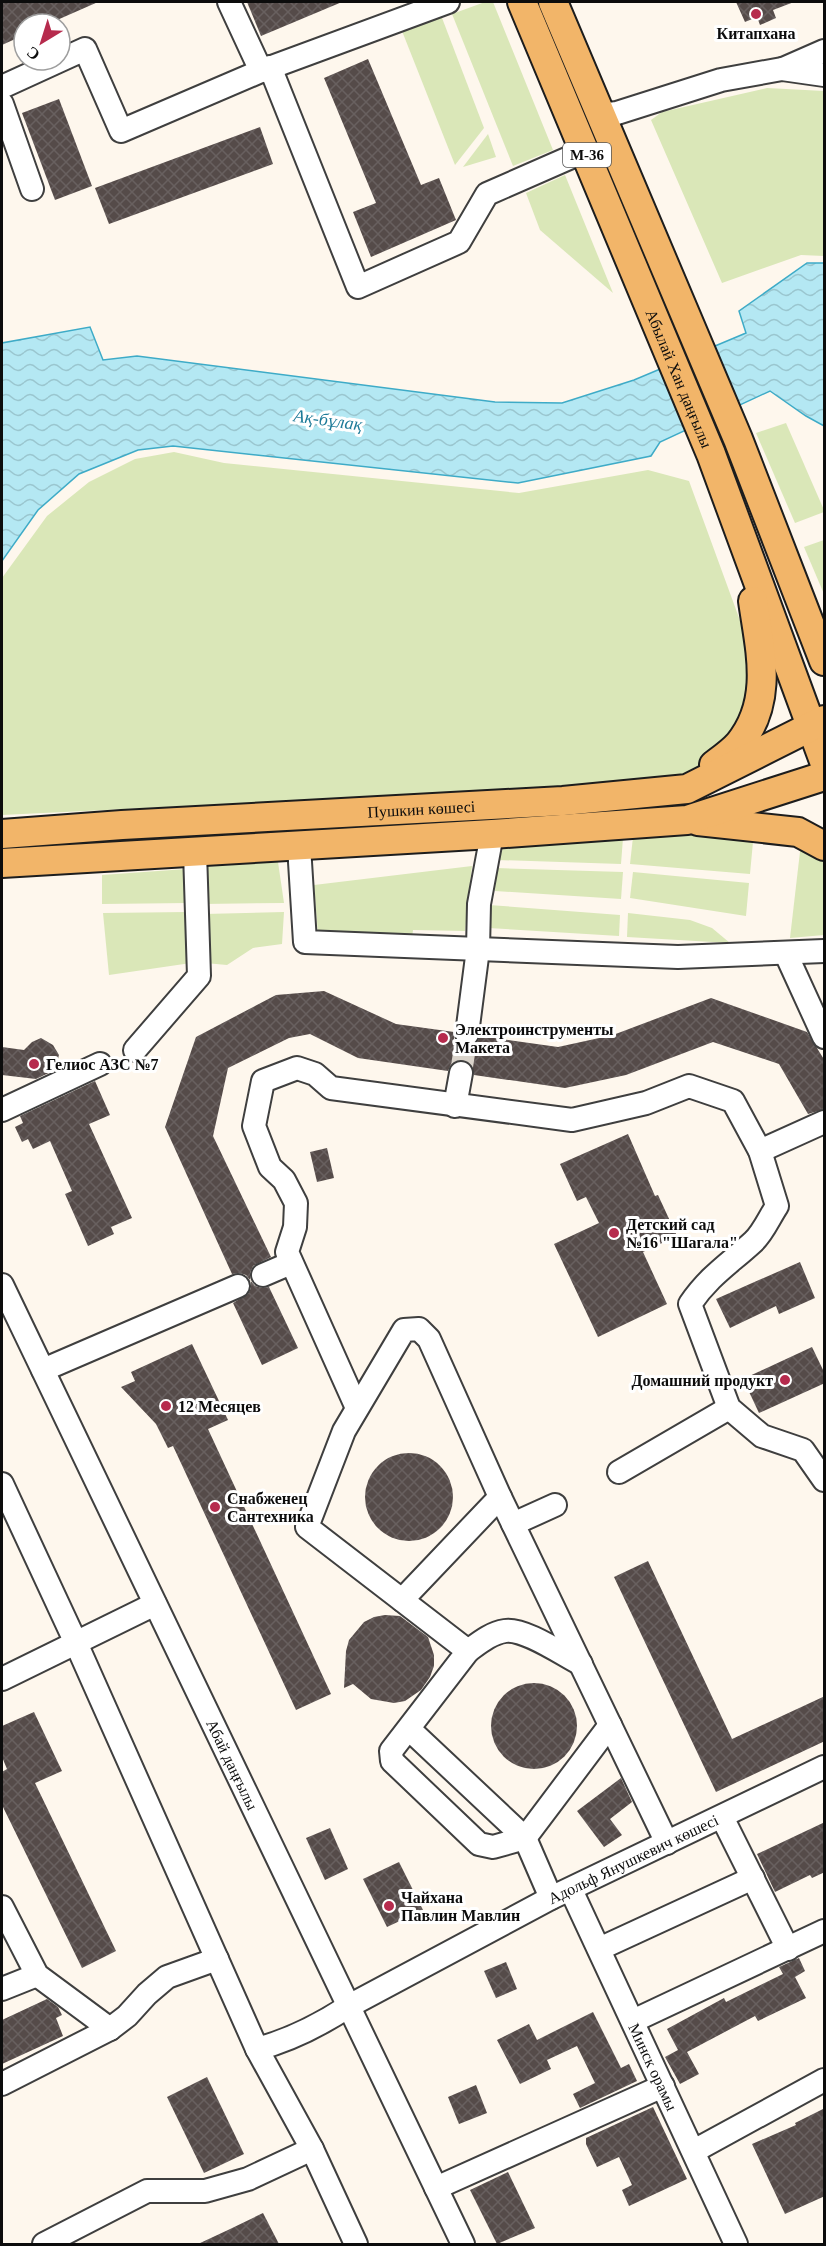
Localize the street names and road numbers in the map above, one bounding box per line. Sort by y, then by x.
road number: M-36 [563,143,611,167]
street label: Абылай Хан даңғылы [643,307,716,450]
street label: Пушкин көшесі [367,797,476,821]
street label: Абай даңғылы [204,1716,262,1813]
street label: Адольф Янушкевич көшесі [545,1810,721,1907]
street label: Минск орамы [626,2020,681,2113]

